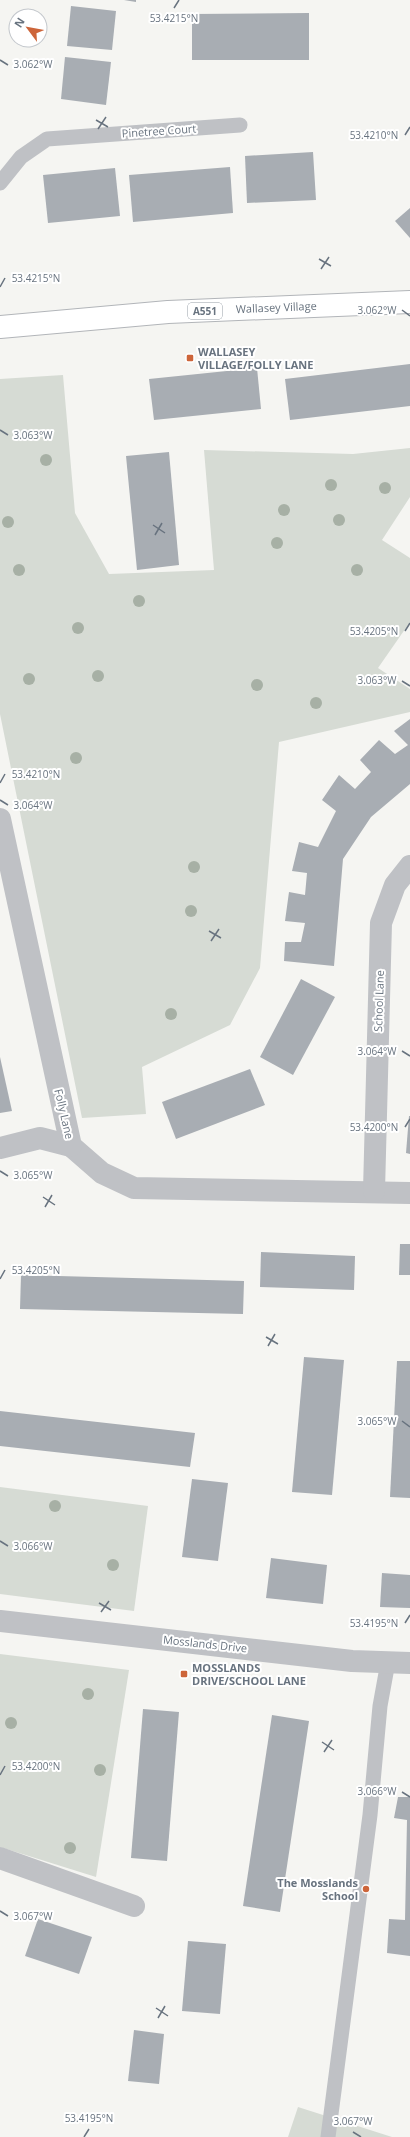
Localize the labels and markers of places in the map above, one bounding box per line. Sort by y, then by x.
place label: WALLASEY VILLAGE/FOLLY LANE [198,344,313,372]
marker: WALLASEY VILLAGE/FOLLY LANE [185,353,195,363]
place label: MOSSLANDS DRIVE/SCHOOL LANE [192,1660,306,1688]
marker: MOSSLANDS DRIVE/SCHOOL LANE [179,1669,189,1679]
place label: The Mosslands School [277,1875,359,1903]
marker: The Mosslands School [361,1884,371,1894]

